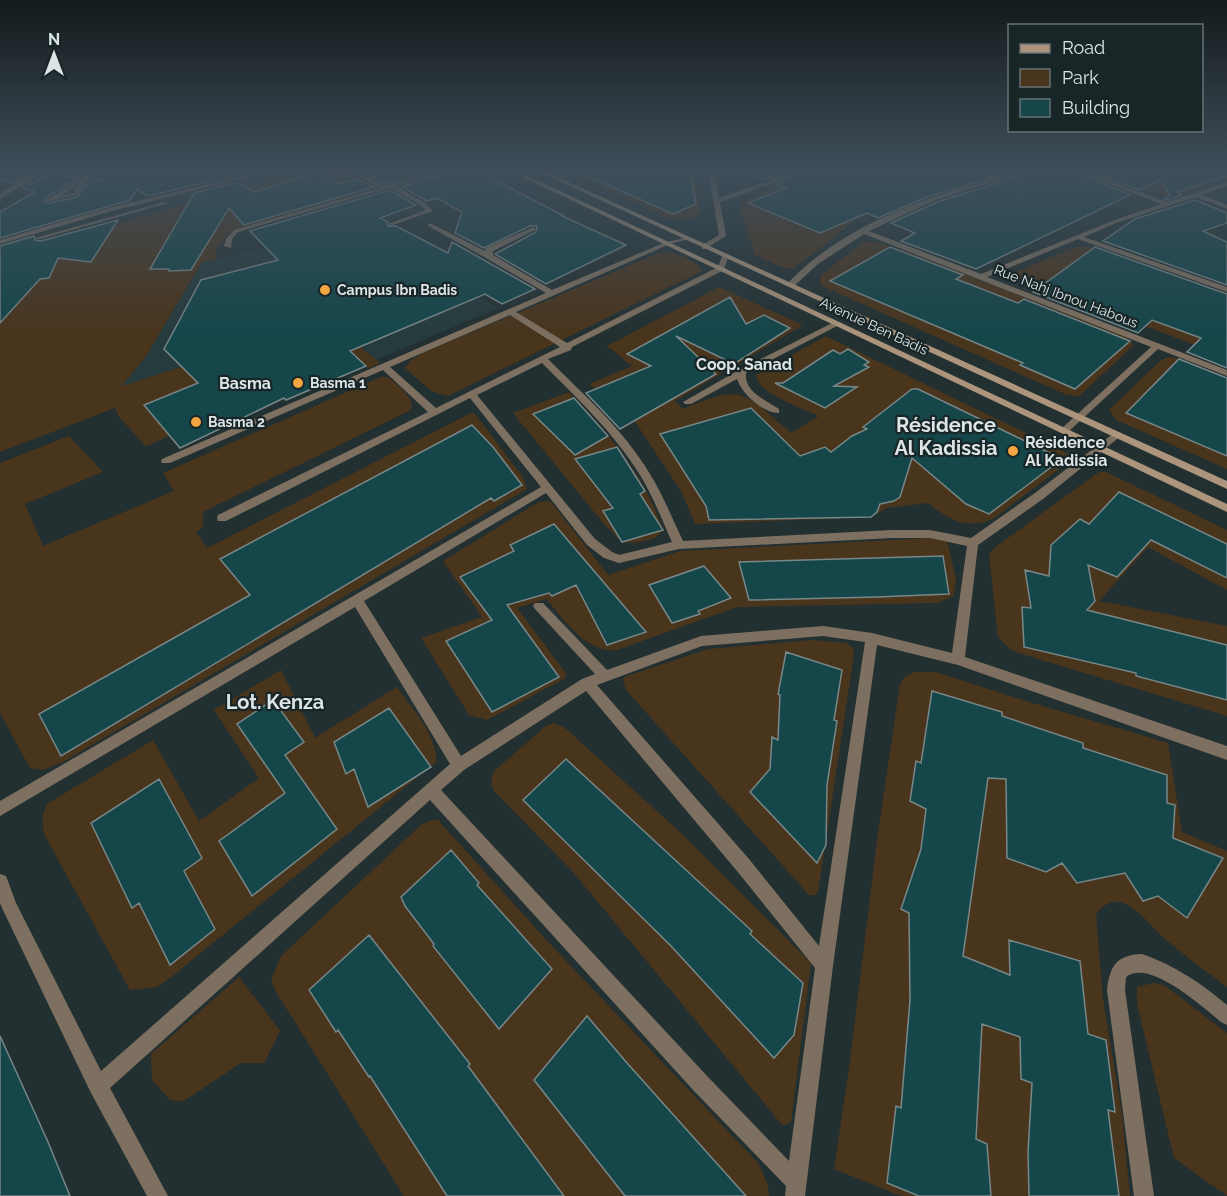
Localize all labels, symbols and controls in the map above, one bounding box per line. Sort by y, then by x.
north arrow [24,24,84,84]
legend [1008,24,1203,132]
text: N [48,30,60,49]
text: Road [1062,37,1105,58]
text: Park [1062,67,1099,88]
text: Building [1062,97,1130,118]
street label: Rue Nahj Ibnou Habous [992,261,1140,331]
place label: Campus Ibn Badis [337,282,457,298]
marker: Campus Ibn Badis [318,283,332,297]
street label: Avenue Ben Badis [817,294,931,358]
district label: Coop. Sanad [696,355,792,374]
district label: Basma [219,374,271,393]
place label: Basma 1 [310,375,366,391]
marker: Basma 1 [291,376,305,390]
district label: Résidence Al Kadissia [894,413,998,460]
place label: Basma 2 [208,414,265,430]
marker: Basma 2 [189,415,203,429]
place label: Résidence Al Kadissia [1025,433,1108,470]
marker: Résidence Al Kadissia [1006,444,1020,458]
district label: Lot. Kenza [226,690,324,714]

